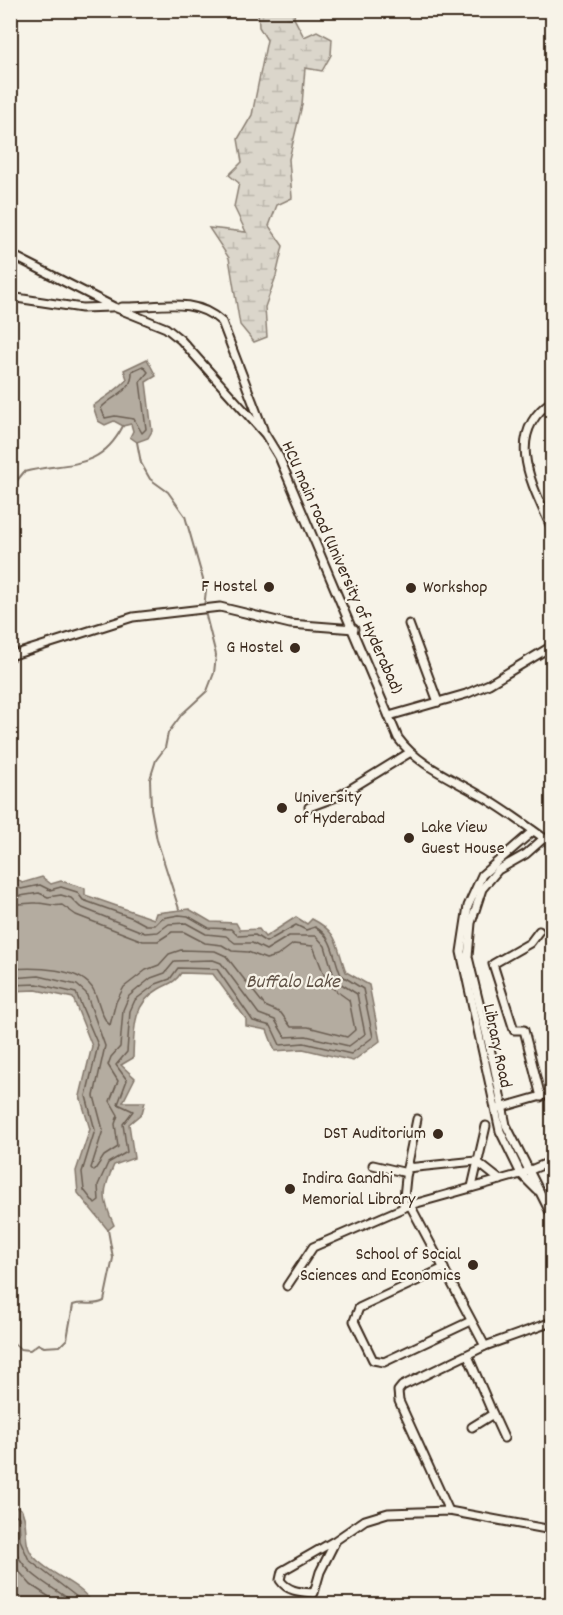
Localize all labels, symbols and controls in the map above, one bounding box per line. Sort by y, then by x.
street label: HCU main road (University of Hyderabad) [274,437,408,699]
place label: F Hostel [201,575,258,600]
place label: Workshop [423,576,488,601]
marker: F Hostel [262,580,276,594]
marker: Workshop [404,581,418,595]
place label: G Hostel [226,636,284,661]
marker: G Hostel [288,641,302,655]
place label: University of Hyderabad [294,786,385,832]
marker: University of Hyderabad [275,801,289,815]
place label: Lake View Guest House [421,816,505,862]
marker: Lake View Guest House [402,831,416,845]
water label: Buffalo Lake [246,969,341,997]
street label: Library Road [475,1002,517,1090]
place label: DST Auditorium [323,1122,426,1147]
marker: DST Auditorium [431,1127,445,1141]
place label: Indira Gandhi Memorial Library [302,1167,416,1213]
marker: Indira Gandhi Memorial Library [283,1182,297,1196]
place label: School of Social Sciences and Economics [300,1243,462,1289]
marker: School of Social Sciences and Economics [466,1258,480,1272]

